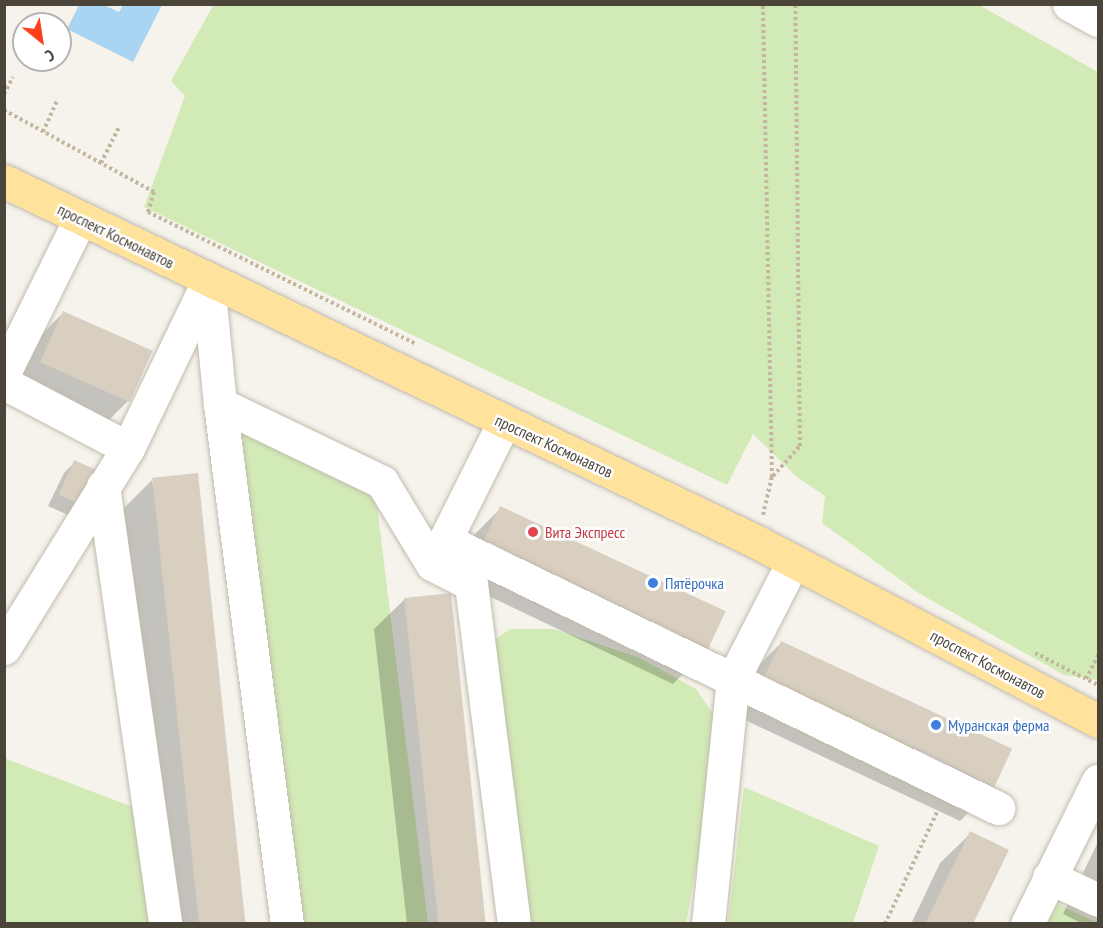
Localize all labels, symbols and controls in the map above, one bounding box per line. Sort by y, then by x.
north arrow [12,12,72,72]
text: С [42,45,58,66]
street label: проспект Космонавтов [54,199,178,273]
street label: проспект Космонавтов [492,410,616,482]
place label: Вита Экспресс [545,522,625,542]
marker: Вита Экспресс [526,525,540,539]
place label: Пятёрочка [665,573,724,593]
marker: Пятёрочка [646,576,660,590]
street label: проспект Космонавтов [927,626,1049,702]
place label: Муранская ферма [948,715,1050,735]
marker: Муранская ферма [929,718,943,732]

